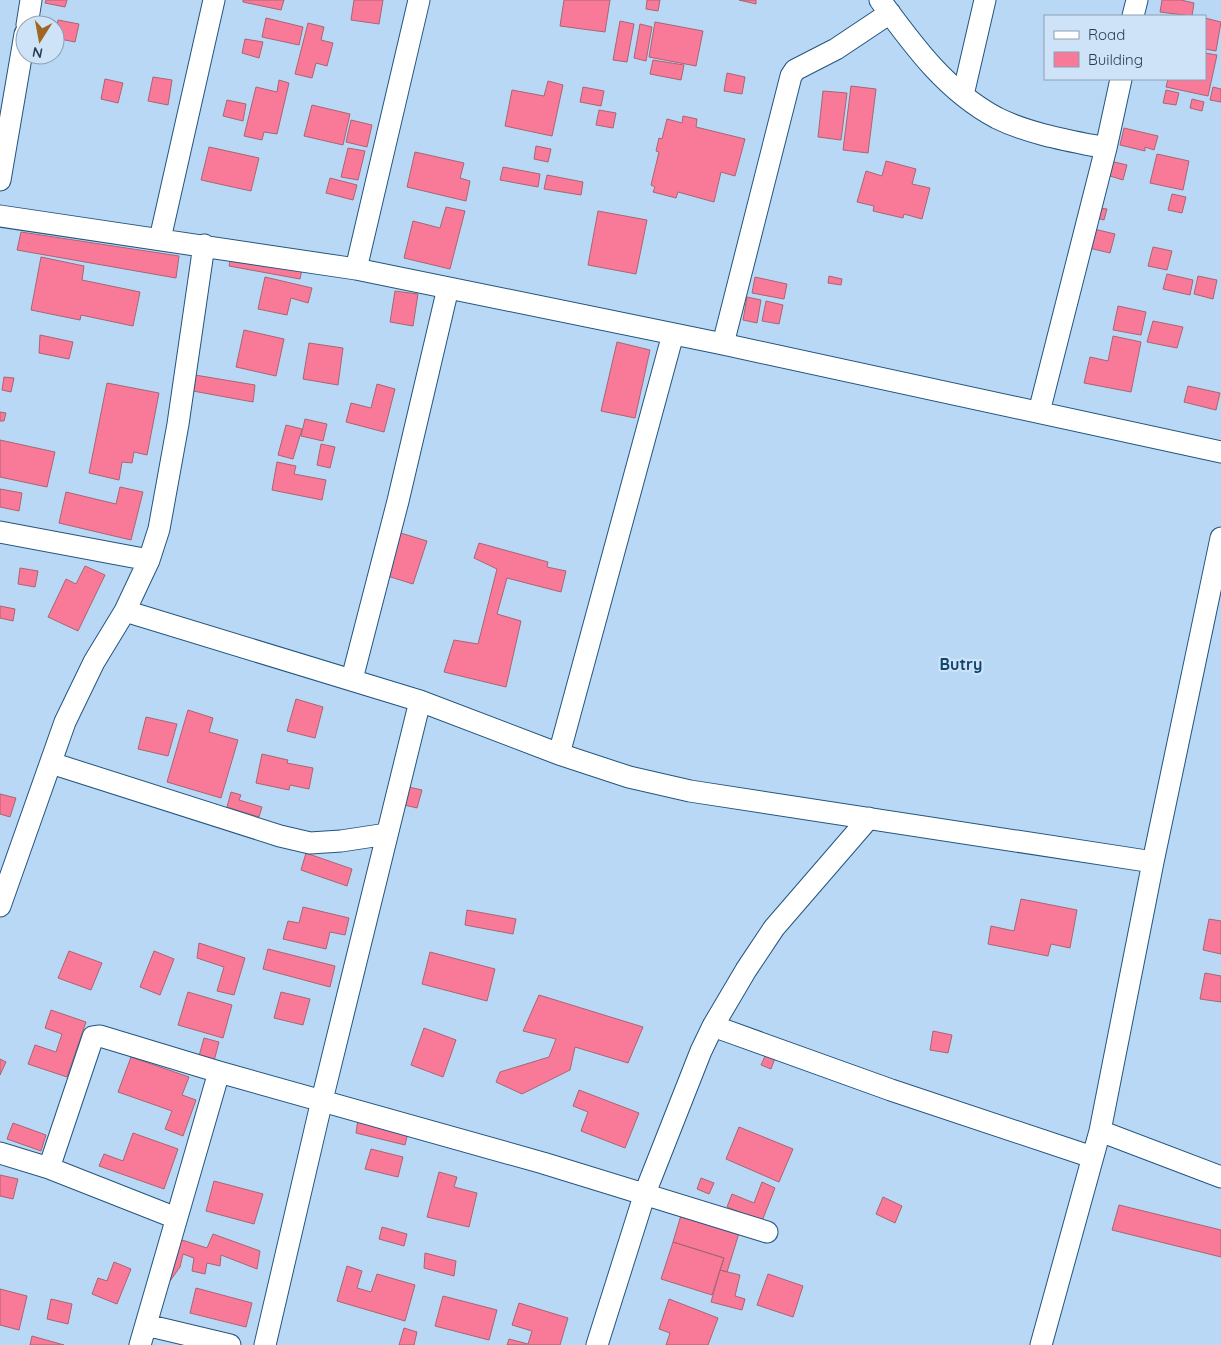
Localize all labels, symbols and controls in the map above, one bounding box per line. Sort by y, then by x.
north arrow [15,15,65,65]
legend [1044,15,1206,80]
text: Road [1088,25,1125,44]
text: N [31,43,44,63]
text: Building [1088,50,1143,69]
district label: Butry [940,654,982,674]

